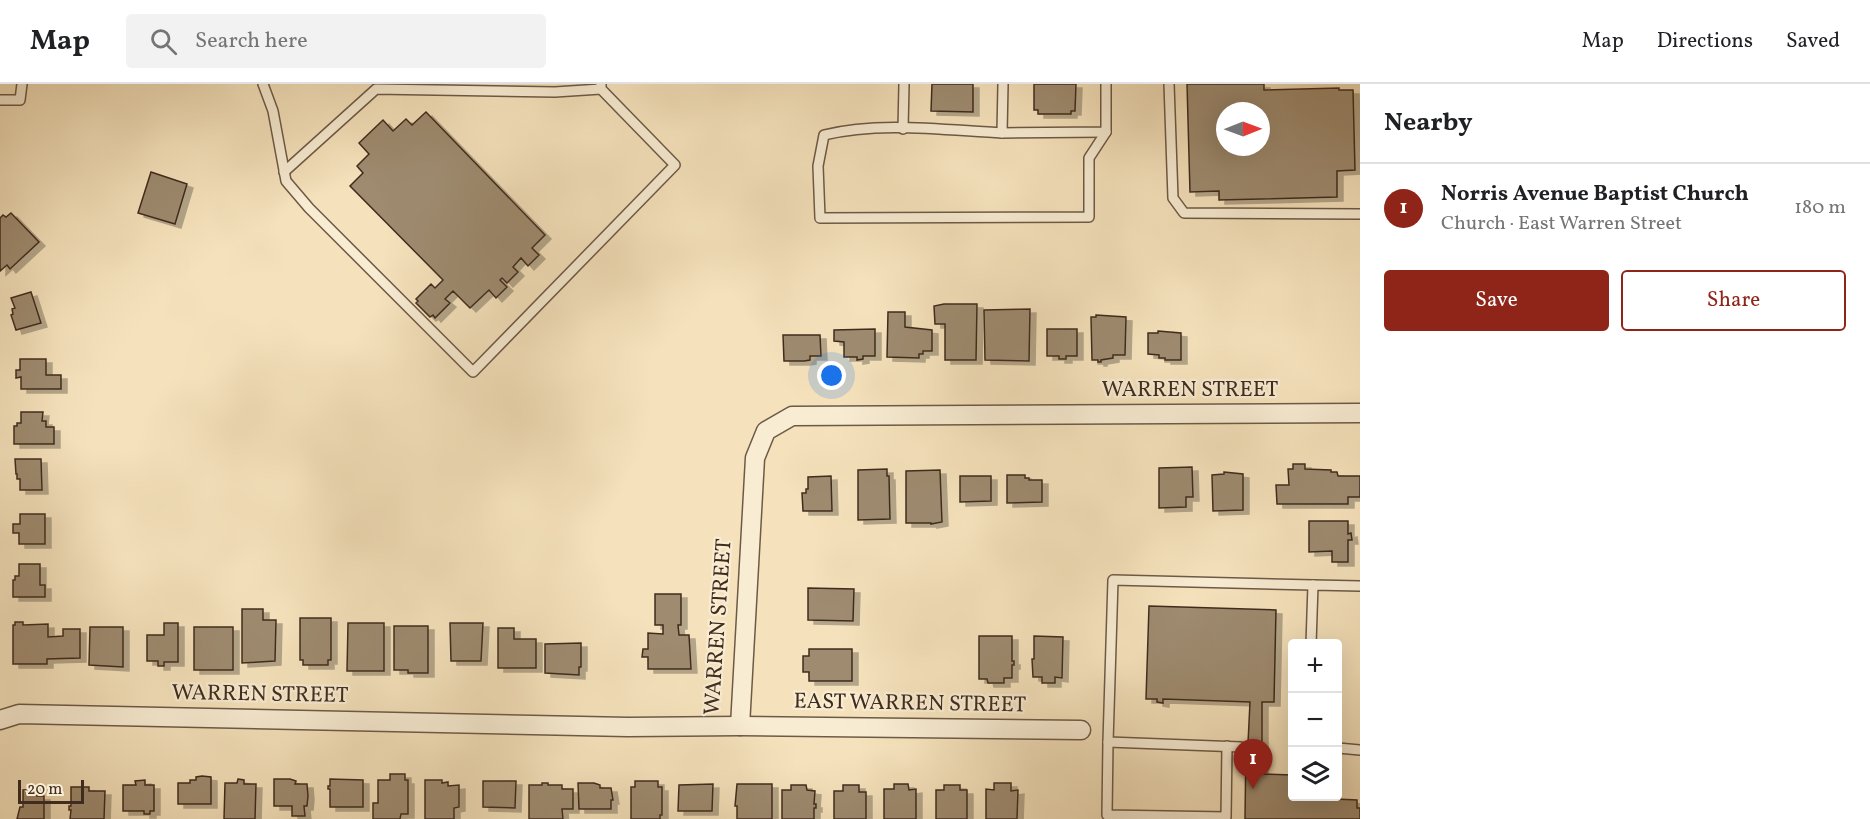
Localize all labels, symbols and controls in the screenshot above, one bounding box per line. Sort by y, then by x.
search box [126,14,546,68]
text: Map [30,22,90,61]
icon: search [147,25,180,58]
text: Search here [195,26,308,57]
text: Map [1582,27,1624,56]
text: Directions [1657,27,1753,56]
text: Saved [1786,27,1840,56]
north arrow [1216,102,1270,156]
text: Nearby [1384,105,1473,141]
text: Norris Avenue Baptist Church [1441,179,1749,210]
text: 1 [1399,194,1408,222]
text: 180 m [1794,194,1846,222]
text: Church · East Warren Street [1441,210,1682,238]
button: Save [1384,270,1609,331]
button: Share [1621,270,1846,331]
your location [817,361,846,390]
street label: WARREN STREET [1102,375,1279,406]
street label: WARREN STREET [697,538,741,716]
map controls [1288,639,1342,801]
button: + [1288,639,1342,693]
street label: WARREN STREET [171,678,349,712]
street label: EAST WARREN STREET [793,686,1027,722]
button: − [1288,693,1342,747]
pin: 1 [1234,740,1272,789]
button: layers [1288,747,1342,801]
scale bar [18,777,84,804]
text: 20 m [27,779,62,801]

